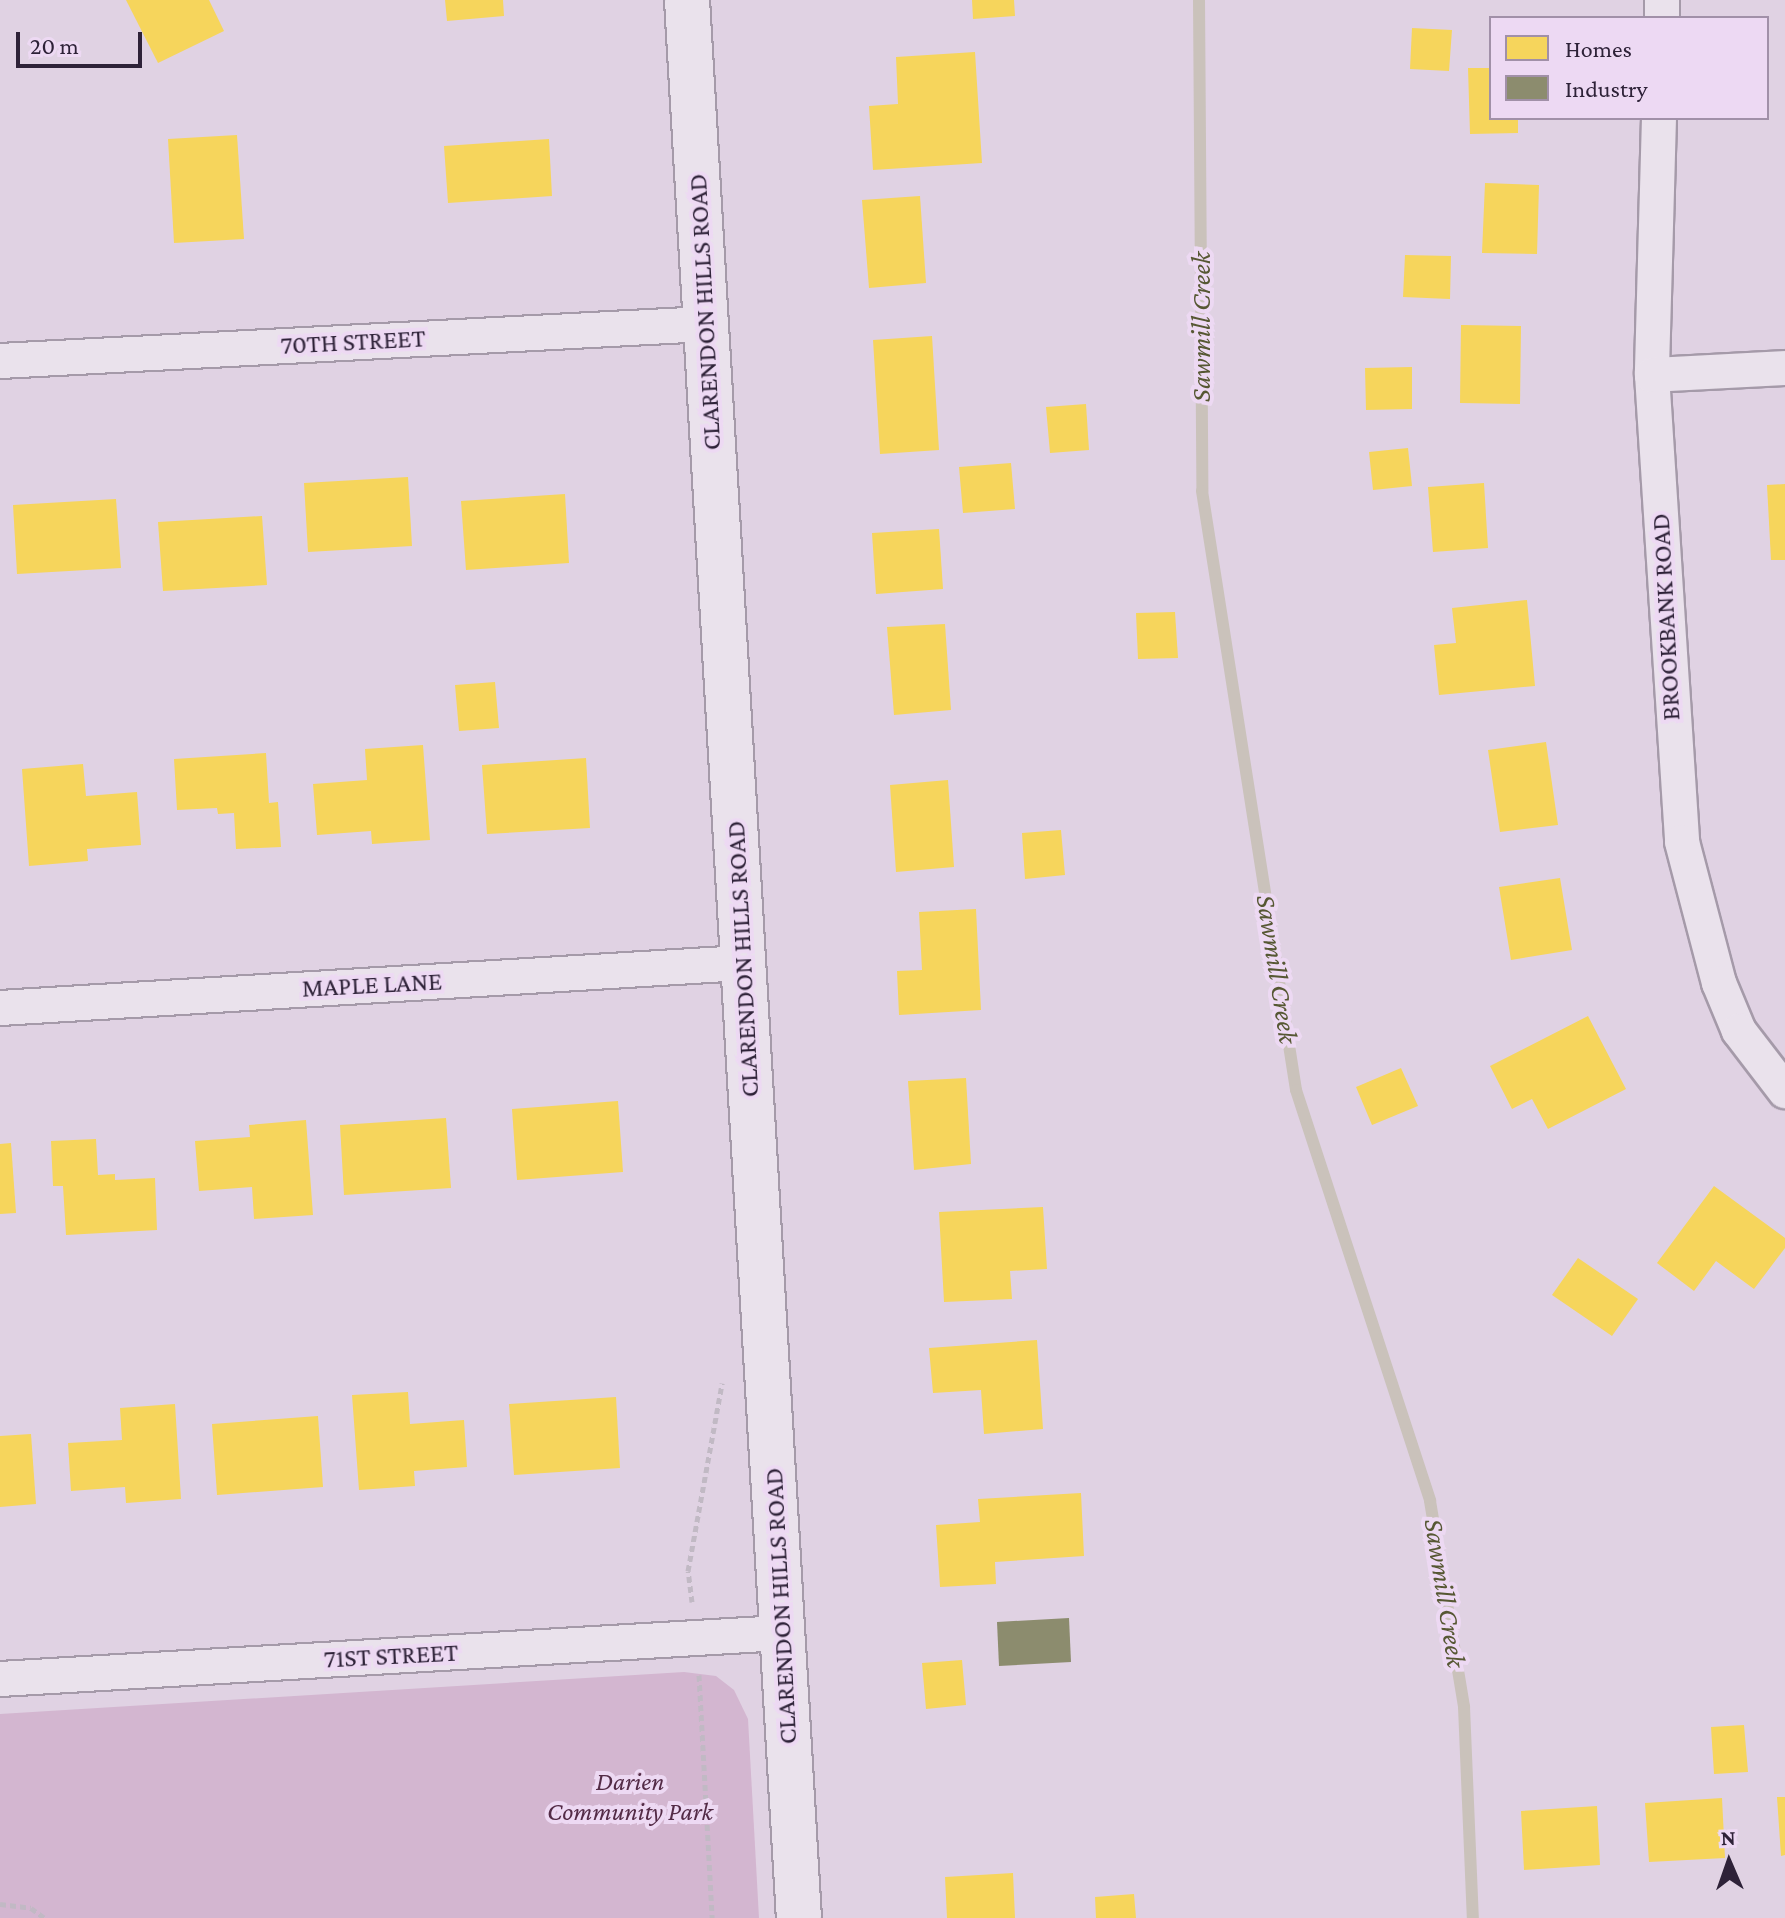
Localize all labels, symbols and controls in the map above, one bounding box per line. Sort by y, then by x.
scale bar [20,16,146,66]
legend [1489,16,1769,120]
text: 20 m [30,32,79,59]
text: Homes [1565,35,1632,62]
text: Industry [1565,75,1648,102]
street label: CLARENDON HILLS ROAD [682,173,728,451]
water label: Sawmill Creek [1184,252,1218,402]
street label: 70TH STREET [280,323,426,361]
street label: BROOKBANK ROAD [1645,513,1687,721]
street label: CLARENDON HILLS ROAD [720,820,766,1098]
water label: Sawmill Creek [1249,892,1305,1046]
street label: MAPLE LANE [301,966,443,1004]
street label: CLARENDON HILLS ROAD [758,1467,804,1745]
water label: Sawmill Creek [1417,1516,1473,1670]
street label: 71ST STREET [323,1637,459,1675]
park label: Darien Community Park [547,1766,713,1828]
north arrow [1689,1822,1769,1902]
text: N [1720,1825,1736,1850]

